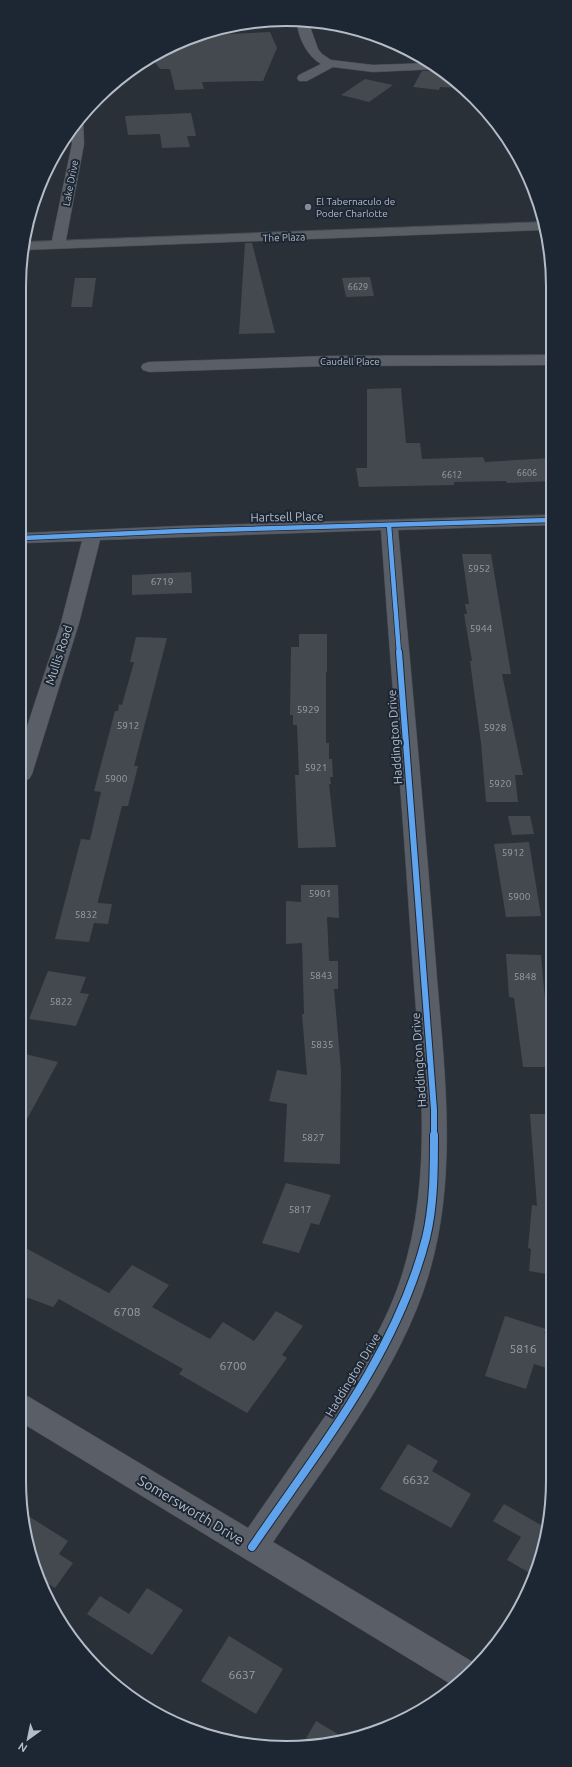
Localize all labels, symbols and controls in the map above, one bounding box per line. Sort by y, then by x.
street label: Lake Drive [61,159,80,207]
place label: El Tabernaculo de Poder Charlotte [316,196,395,219]
marker: El Tabernaculo de Poder Charlotte [303,202,313,212]
street label: The Plaza [263,231,305,244]
house number: 6629 [348,282,368,292]
street label: Caudell Place [320,356,380,367]
house number: 6606 [517,468,537,478]
house number: 6612 [442,470,462,480]
street label: Hartsell Place [250,509,324,524]
house number: 5952 [468,563,490,574]
house number: 6719 [151,576,173,587]
street label: Mullis Road [43,623,74,686]
house number: 5944 [470,623,493,634]
street label: Haddington Drive [385,689,404,785]
house number: 5929 [297,704,319,715]
house number: 5912 [117,720,139,731]
house number: 5928 [484,722,507,733]
house number: 5921 [305,762,327,773]
house number: 5900 [105,773,128,784]
house number: 5920 [489,778,512,789]
house number: 5912 [502,847,524,858]
house number: 5901 [309,888,331,899]
house number: 5900 [508,891,531,902]
house number: 5832 [75,909,97,920]
house number: 5843 [310,970,332,981]
house number: 5848 [514,971,537,982]
house number: 5822 [50,996,72,1007]
street label: Haddington Drive [409,1012,428,1108]
house number: 5835 [311,1039,333,1050]
house number: 5827 [302,1132,324,1143]
house number: 5817 [289,1204,311,1215]
house number: 6708 [113,1305,141,1318]
street label: Haddington Drive [323,1331,383,1419]
house number: 5816 [509,1342,537,1355]
house number: 6700 [219,1359,247,1372]
street label: Somersworth Drive [135,1472,247,1548]
house number: 6632 [402,1473,430,1486]
house number: 6637 [228,1668,256,1681]
north arrow [8,1719,48,1759]
text: N [16,1740,29,1755]

